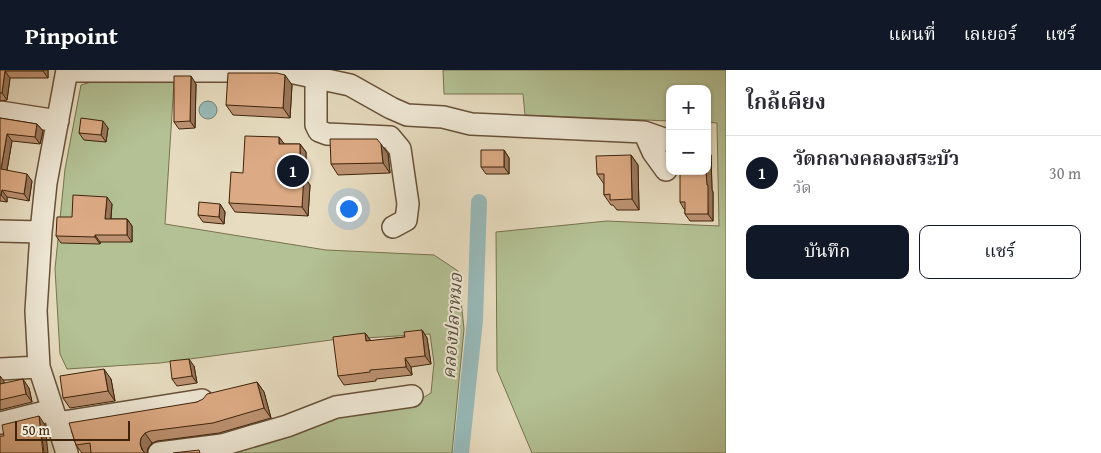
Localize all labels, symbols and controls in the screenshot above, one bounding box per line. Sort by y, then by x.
text: Pinpoint [25,18,118,53]
text: แผนที่ [888,20,936,47]
text: เลเยอร์ [964,20,1017,47]
text: แชร์ [1045,20,1076,47]
map controls [666,85,711,175]
button: + [666,85,711,130]
text: ใกล้เคียง [746,86,826,117]
button: − [666,130,711,175]
text: วัดกลางคลองสระบัว [793,144,959,172]
pin: 1 [277,152,309,190]
text: 1 [758,161,766,185]
text: 30 m [1049,161,1081,185]
text: วัด [793,175,812,199]
your location [336,196,362,222]
button: บันทึก [746,225,909,279]
button: แชร์ [919,225,1081,279]
water label: คลองปลาหมอ [435,272,469,380]
scale bar [15,418,130,441]
text: 50 m [22,420,50,440]

